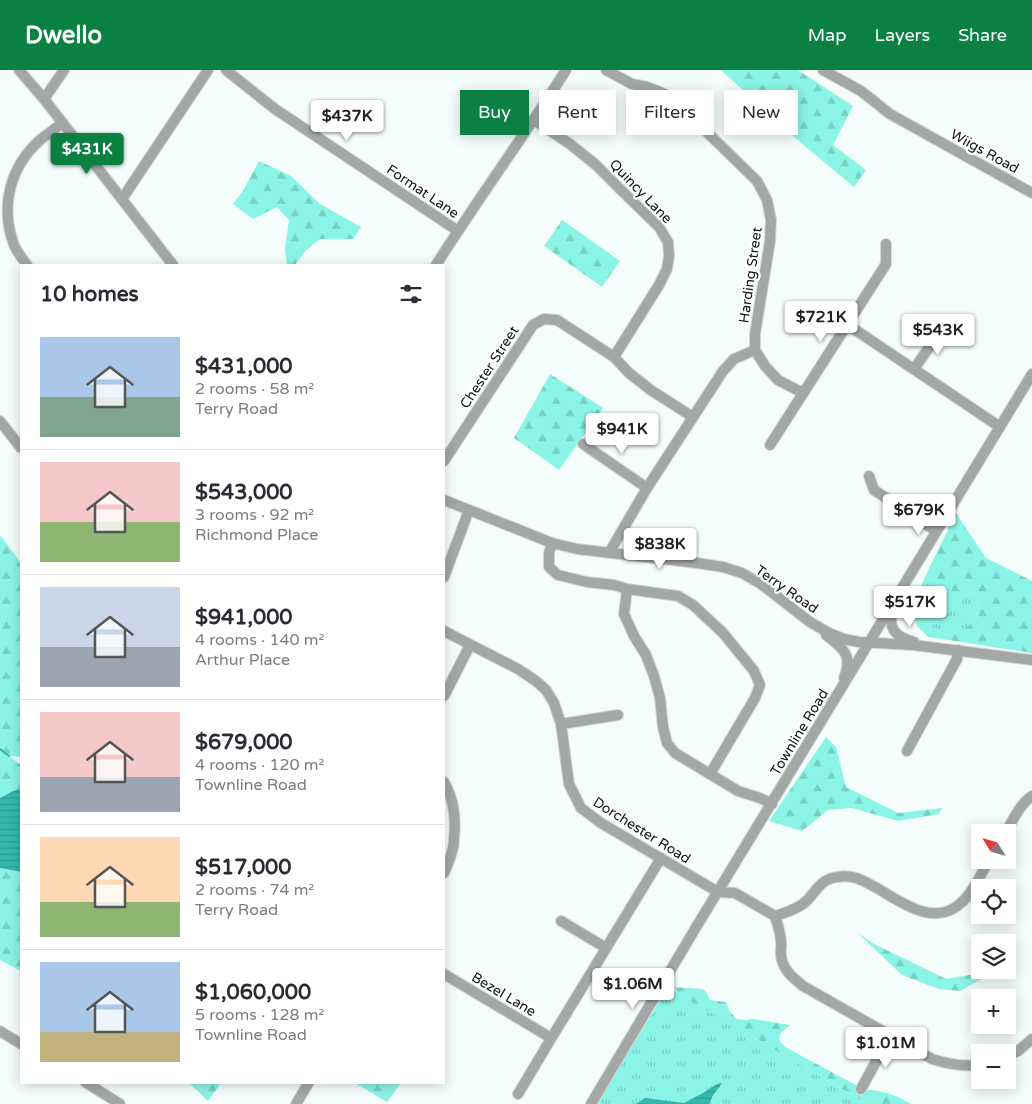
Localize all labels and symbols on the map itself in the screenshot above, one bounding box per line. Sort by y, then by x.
pin: $437K [312,100,382,142]
street label: Wiigs Road [948,126,1022,177]
pin: $431K [52,132,122,175]
street label: Quincy Lane [606,156,676,227]
street label: Format Lane [383,161,462,222]
street label: Harding Street [735,225,766,324]
pin: $721K [786,300,856,343]
pin: $543K [903,314,973,356]
street label: Chester Street [456,322,523,412]
pin: $941K [587,412,657,455]
pin: $679K [884,494,954,536]
pin: $838K [625,528,695,570]
street label: Terry Road [752,562,821,617]
pin: $517K [875,586,945,628]
street label: Townline Road [767,686,832,779]
street label: Dorchester Road [590,794,694,867]
north arrow [971,824,1016,869]
pin: $1.06M [592,968,674,1010]
street label: Bezel Lane [469,969,539,1020]
pin: $1.01M [845,1026,927,1069]

